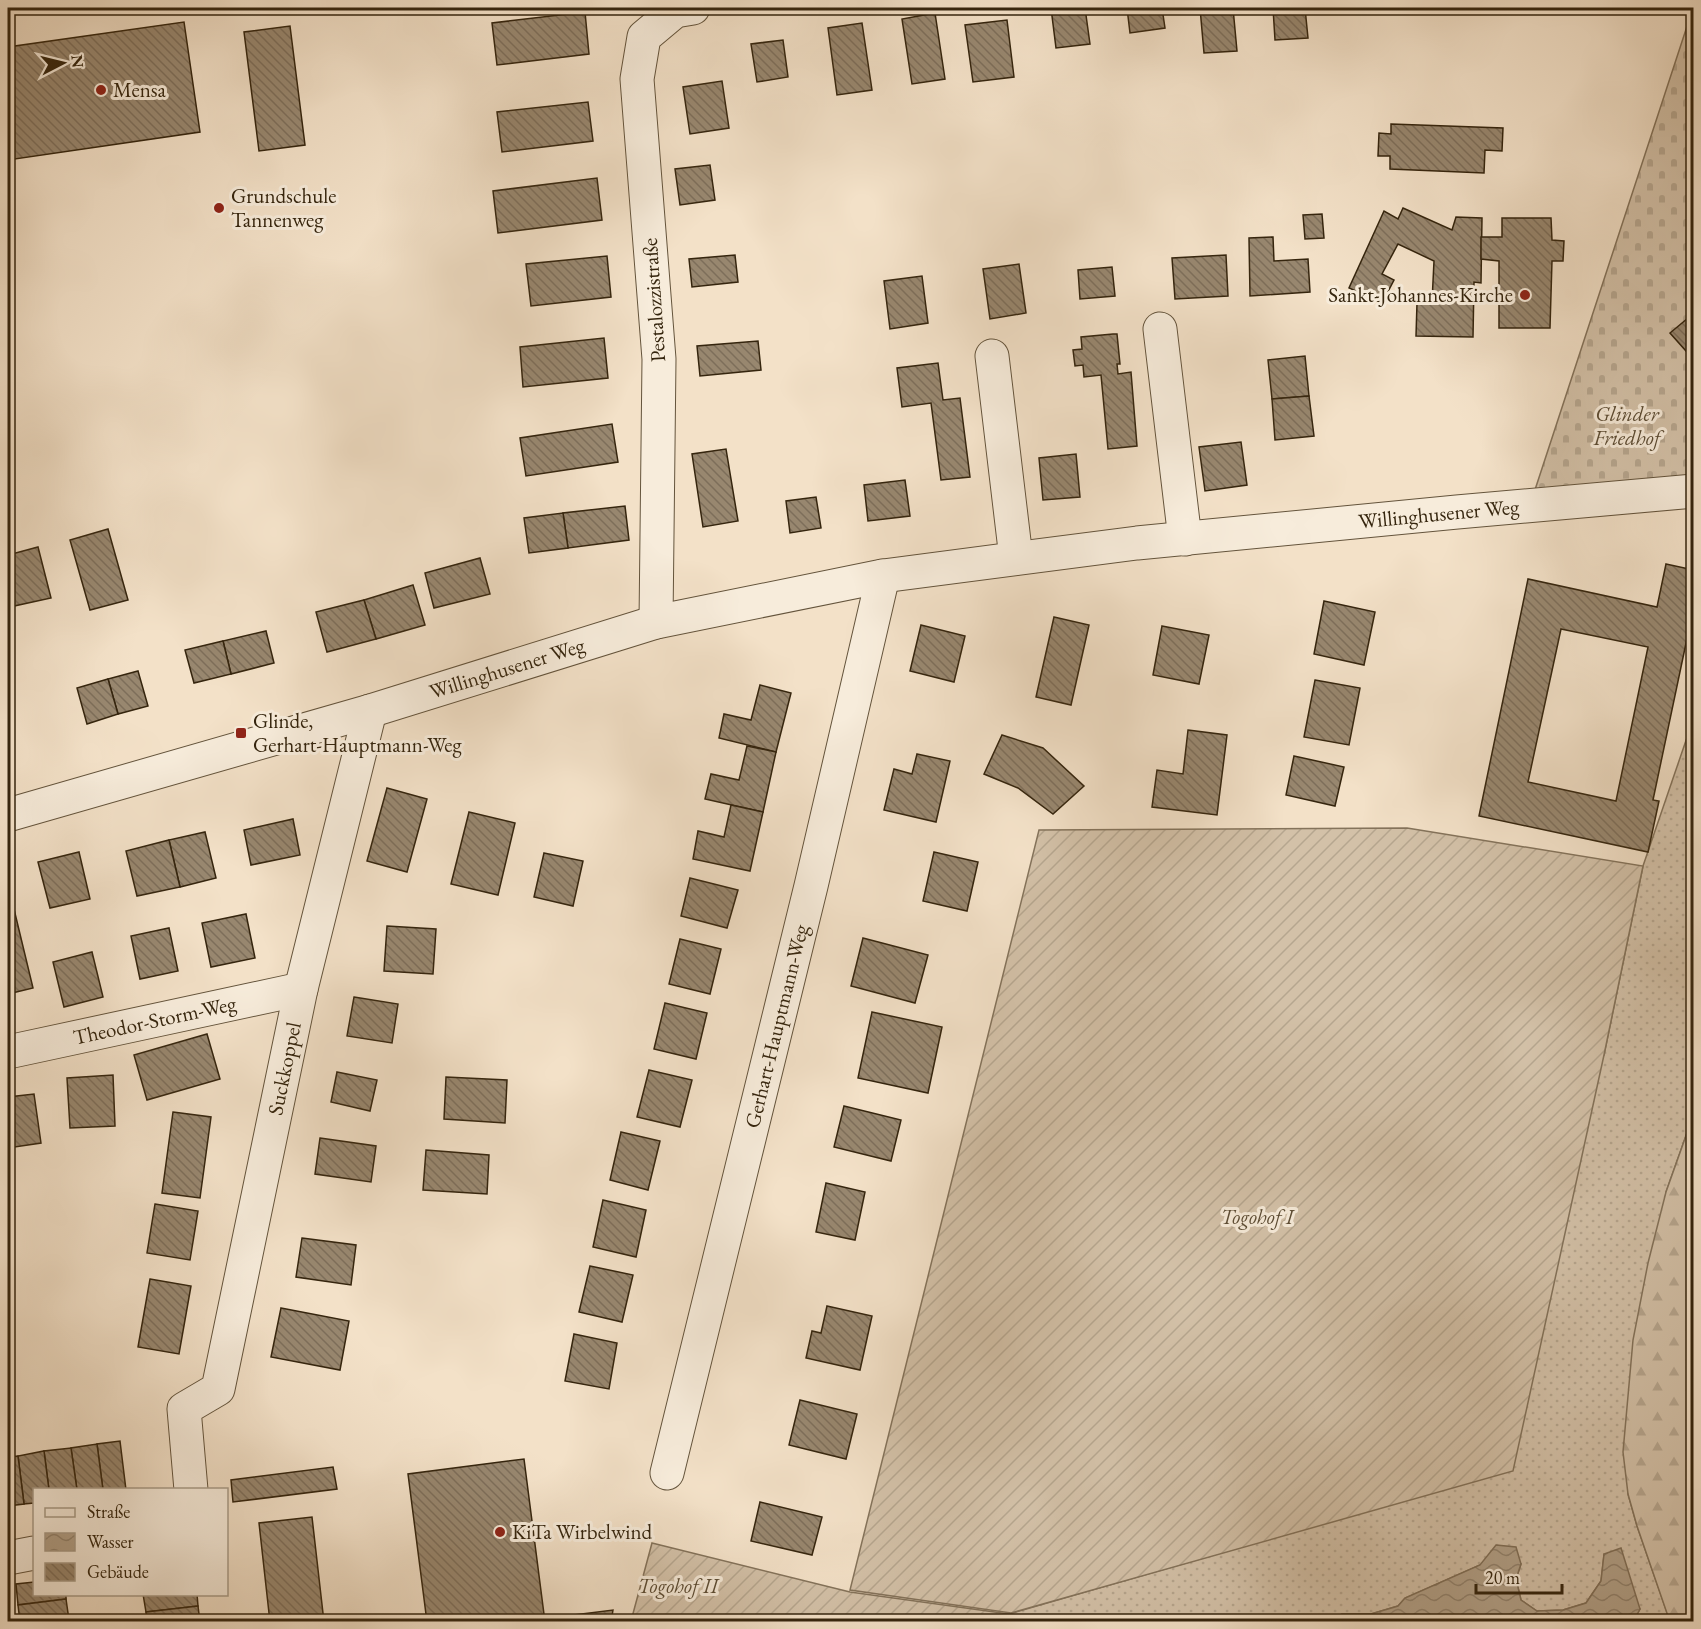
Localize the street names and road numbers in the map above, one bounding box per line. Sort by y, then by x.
street label: Pestalozzistraße [636,237,671,363]
street label: Willinghusener Weg [1357,492,1521,534]
street label: Willinghusener Weg [426,631,589,705]
street label: Gerhart-Hauptmann-Weg [738,921,814,1131]
street label: Theodor-Storm-Weg [71,989,239,1051]
street label: Suckkoppel [261,1019,307,1118]

